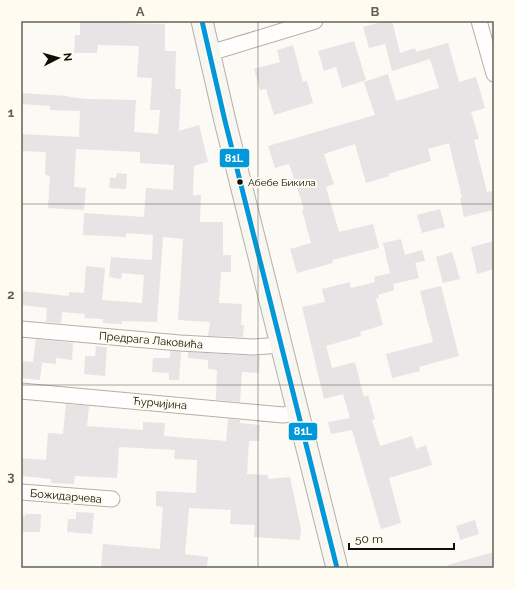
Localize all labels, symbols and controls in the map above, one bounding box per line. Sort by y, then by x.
text: A [136,4,145,19]
text: B [371,4,380,19]
north arrow [38,38,78,78]
text: N [61,52,74,62]
text: 1 [8,105,15,120]
line badge: 81L [219,148,250,168]
text: 81L [225,152,244,165]
marker: Абебе Бикила [235,177,245,187]
place label: Абебе Бикила [248,177,316,188]
text: 2 [7,287,15,302]
street label: Предрага Лаковића [98,329,203,352]
street label: Ћурчијина [132,395,188,412]
line badge: 81L [288,422,318,441]
text: 81L [294,425,313,438]
text: 3 [7,469,15,484]
street label: Божидарчева [29,487,102,506]
scale bar [349,525,454,551]
text: 50 m [355,532,383,546]

